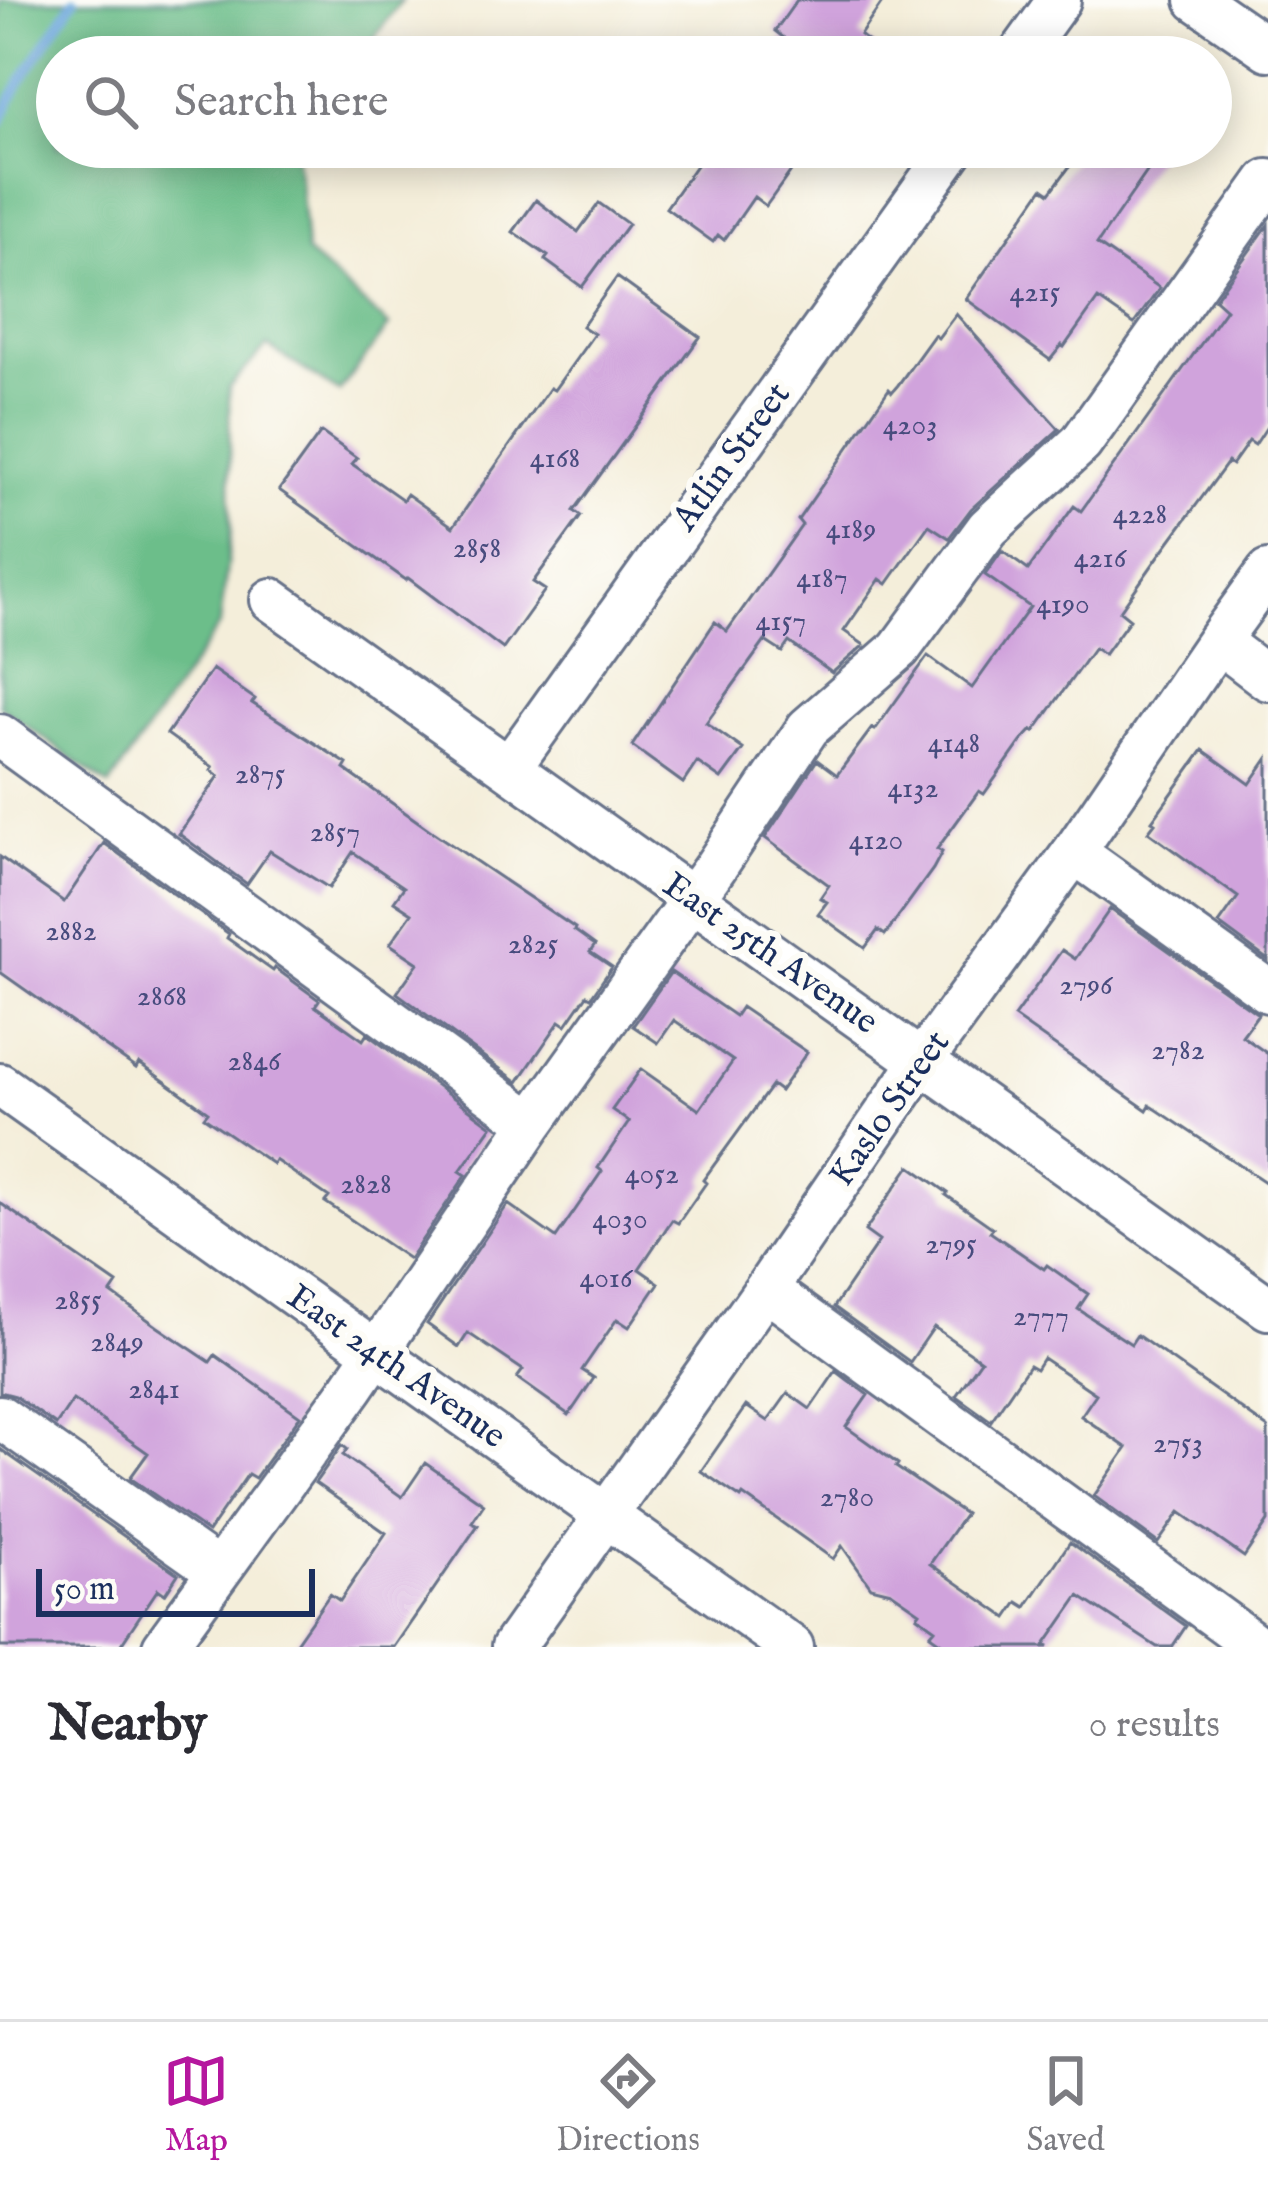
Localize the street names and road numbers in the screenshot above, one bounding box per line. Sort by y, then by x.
street label: Atlin Street [662,374,801,541]
street label: East 25th Avenue [653,863,887,1045]
street label: Kaslo Street [819,1022,961,1196]
street label: East 24th Avenue [277,1274,515,1460]

